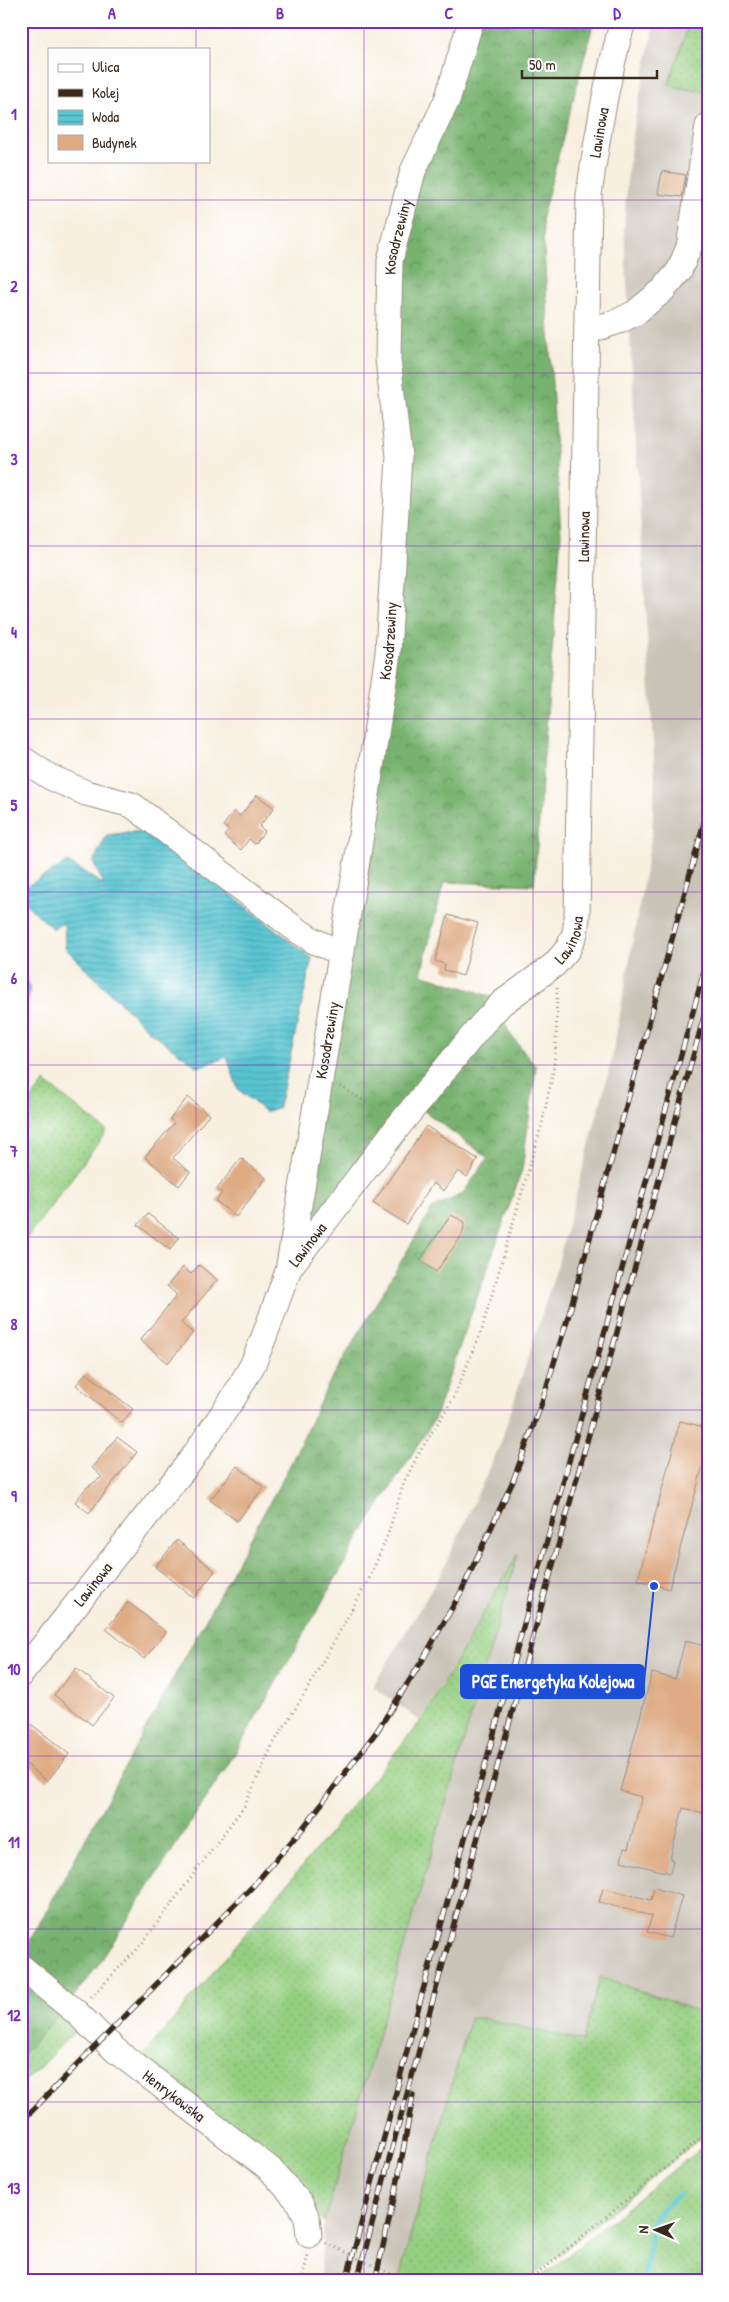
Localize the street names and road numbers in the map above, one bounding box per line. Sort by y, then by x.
street label: Lawinowa [584,105,614,159]
street label: Kosodrzewiny [379,196,417,275]
street label: Lawinowa [572,511,595,562]
street label: Kosodrzewiny [373,601,402,681]
street label: Lawinowa [549,915,588,969]
street label: Kosodrzewiny [310,1000,344,1081]
street label: Lawinowa [283,1218,331,1271]
street label: Lawinowa [68,1557,117,1611]
street label: Henrykowska [138,2064,210,2127]

